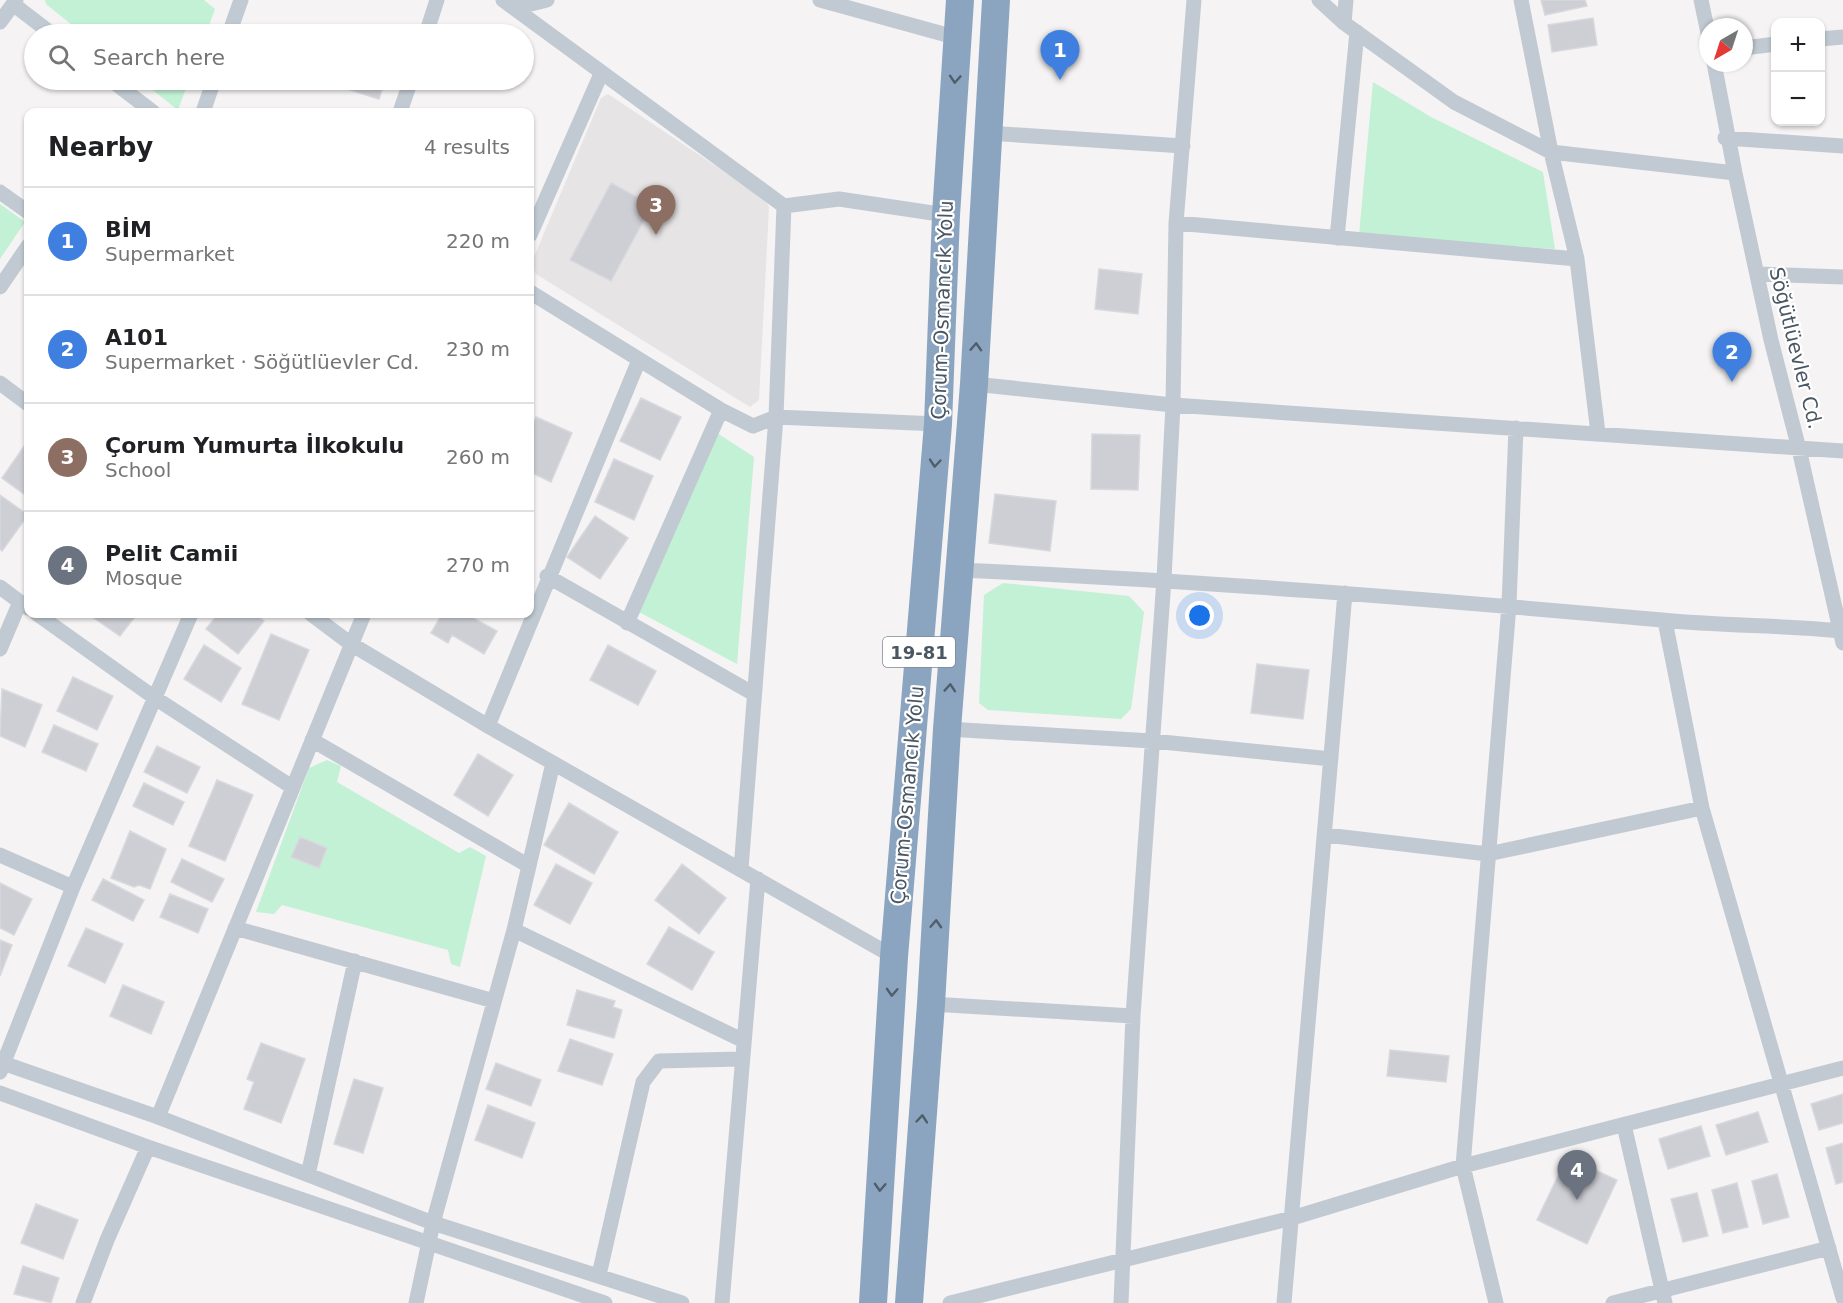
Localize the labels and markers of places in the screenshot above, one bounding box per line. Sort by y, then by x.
pin: 1 [1040,31,1080,80]
pin: 3 [636,186,676,235]
pin: 2 [1712,332,1752,382]
pin: 4 [1558,1150,1596,1200]

